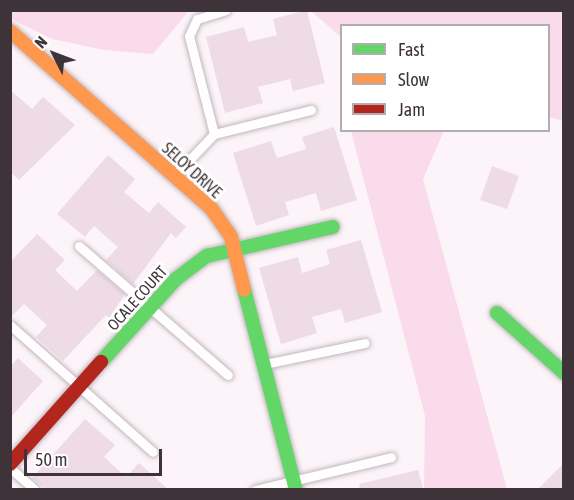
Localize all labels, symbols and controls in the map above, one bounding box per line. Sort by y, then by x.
north arrow [24,24,84,84]
legend [340,24,550,132]
text: N [31,32,50,51]
text: Fast [398,39,425,60]
text: Slow [398,69,429,90]
text: Jam [398,99,425,120]
street label: SELOY DRIVE [158,138,226,202]
street label: OCALE COURT [103,262,171,334]
scale bar [27,437,165,475]
text: 50 m [35,449,67,470]

